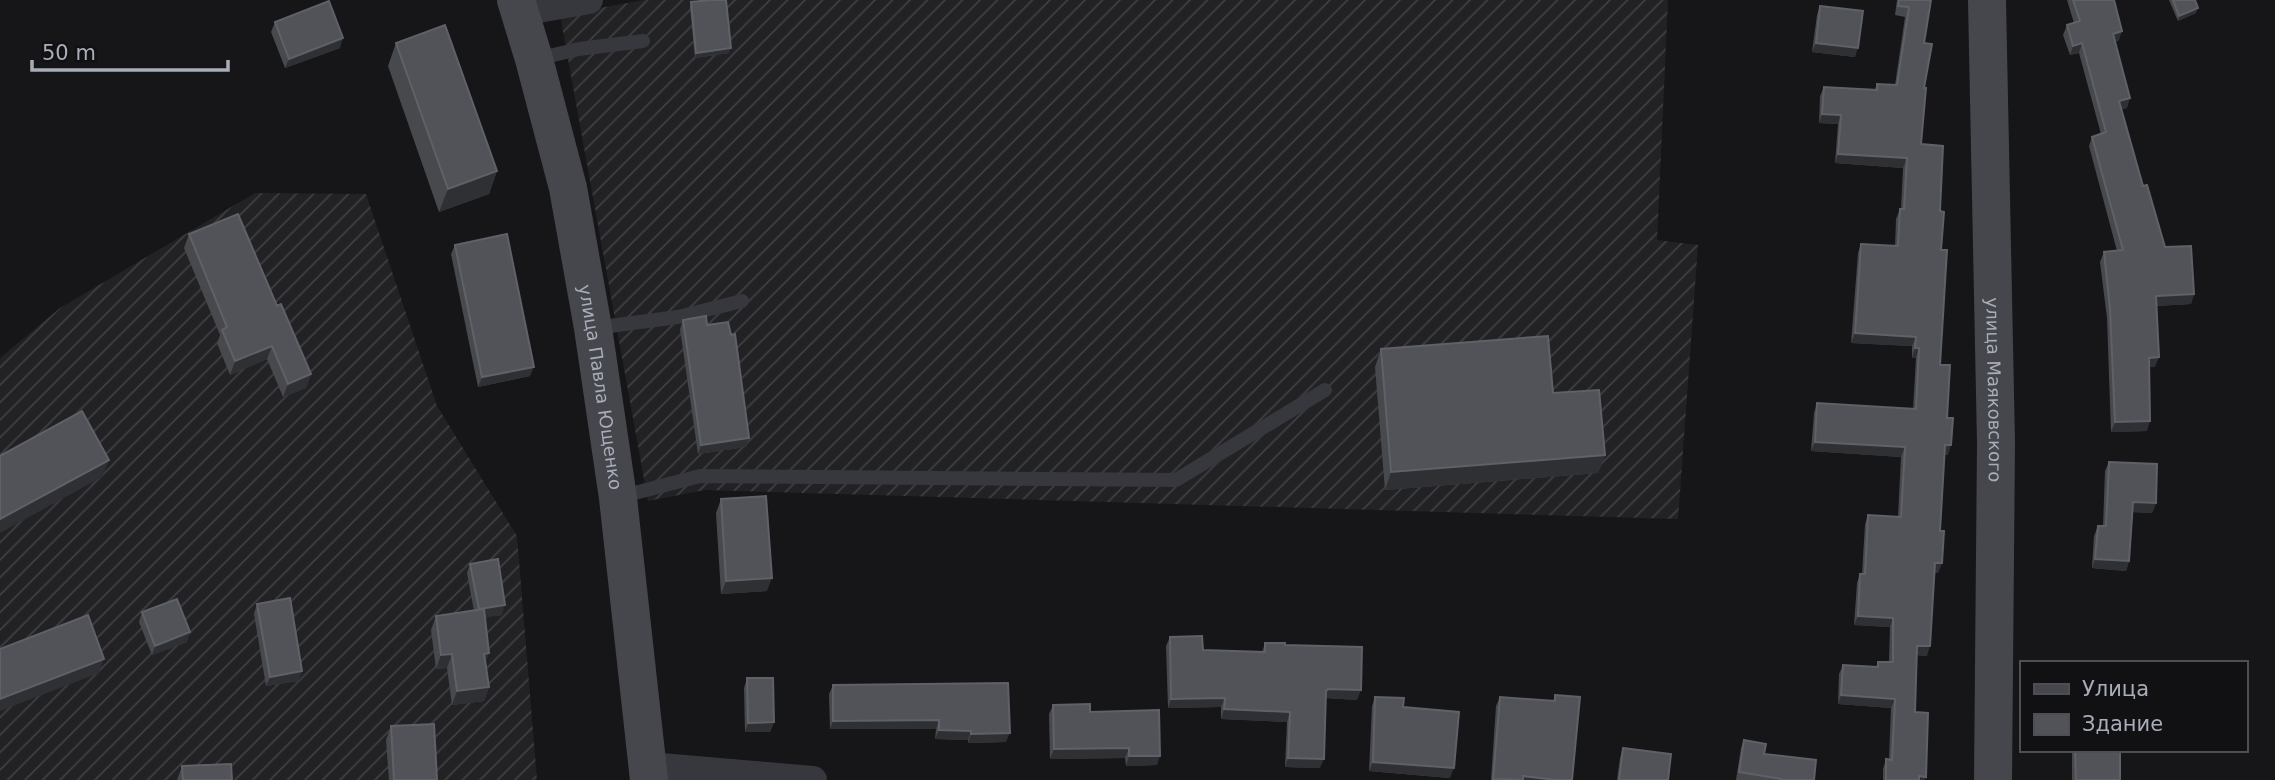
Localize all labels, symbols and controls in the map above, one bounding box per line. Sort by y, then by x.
scale bar [32,28,228,72]
text: 50 m [42,41,96,65]
street label: улица Павла Ющенко [575,283,627,491]
street label: улица Маяковского [1983,297,2007,483]
legend [2020,661,2247,752]
text: Улица [2082,677,2149,701]
text: Здание [2082,712,2163,736]

